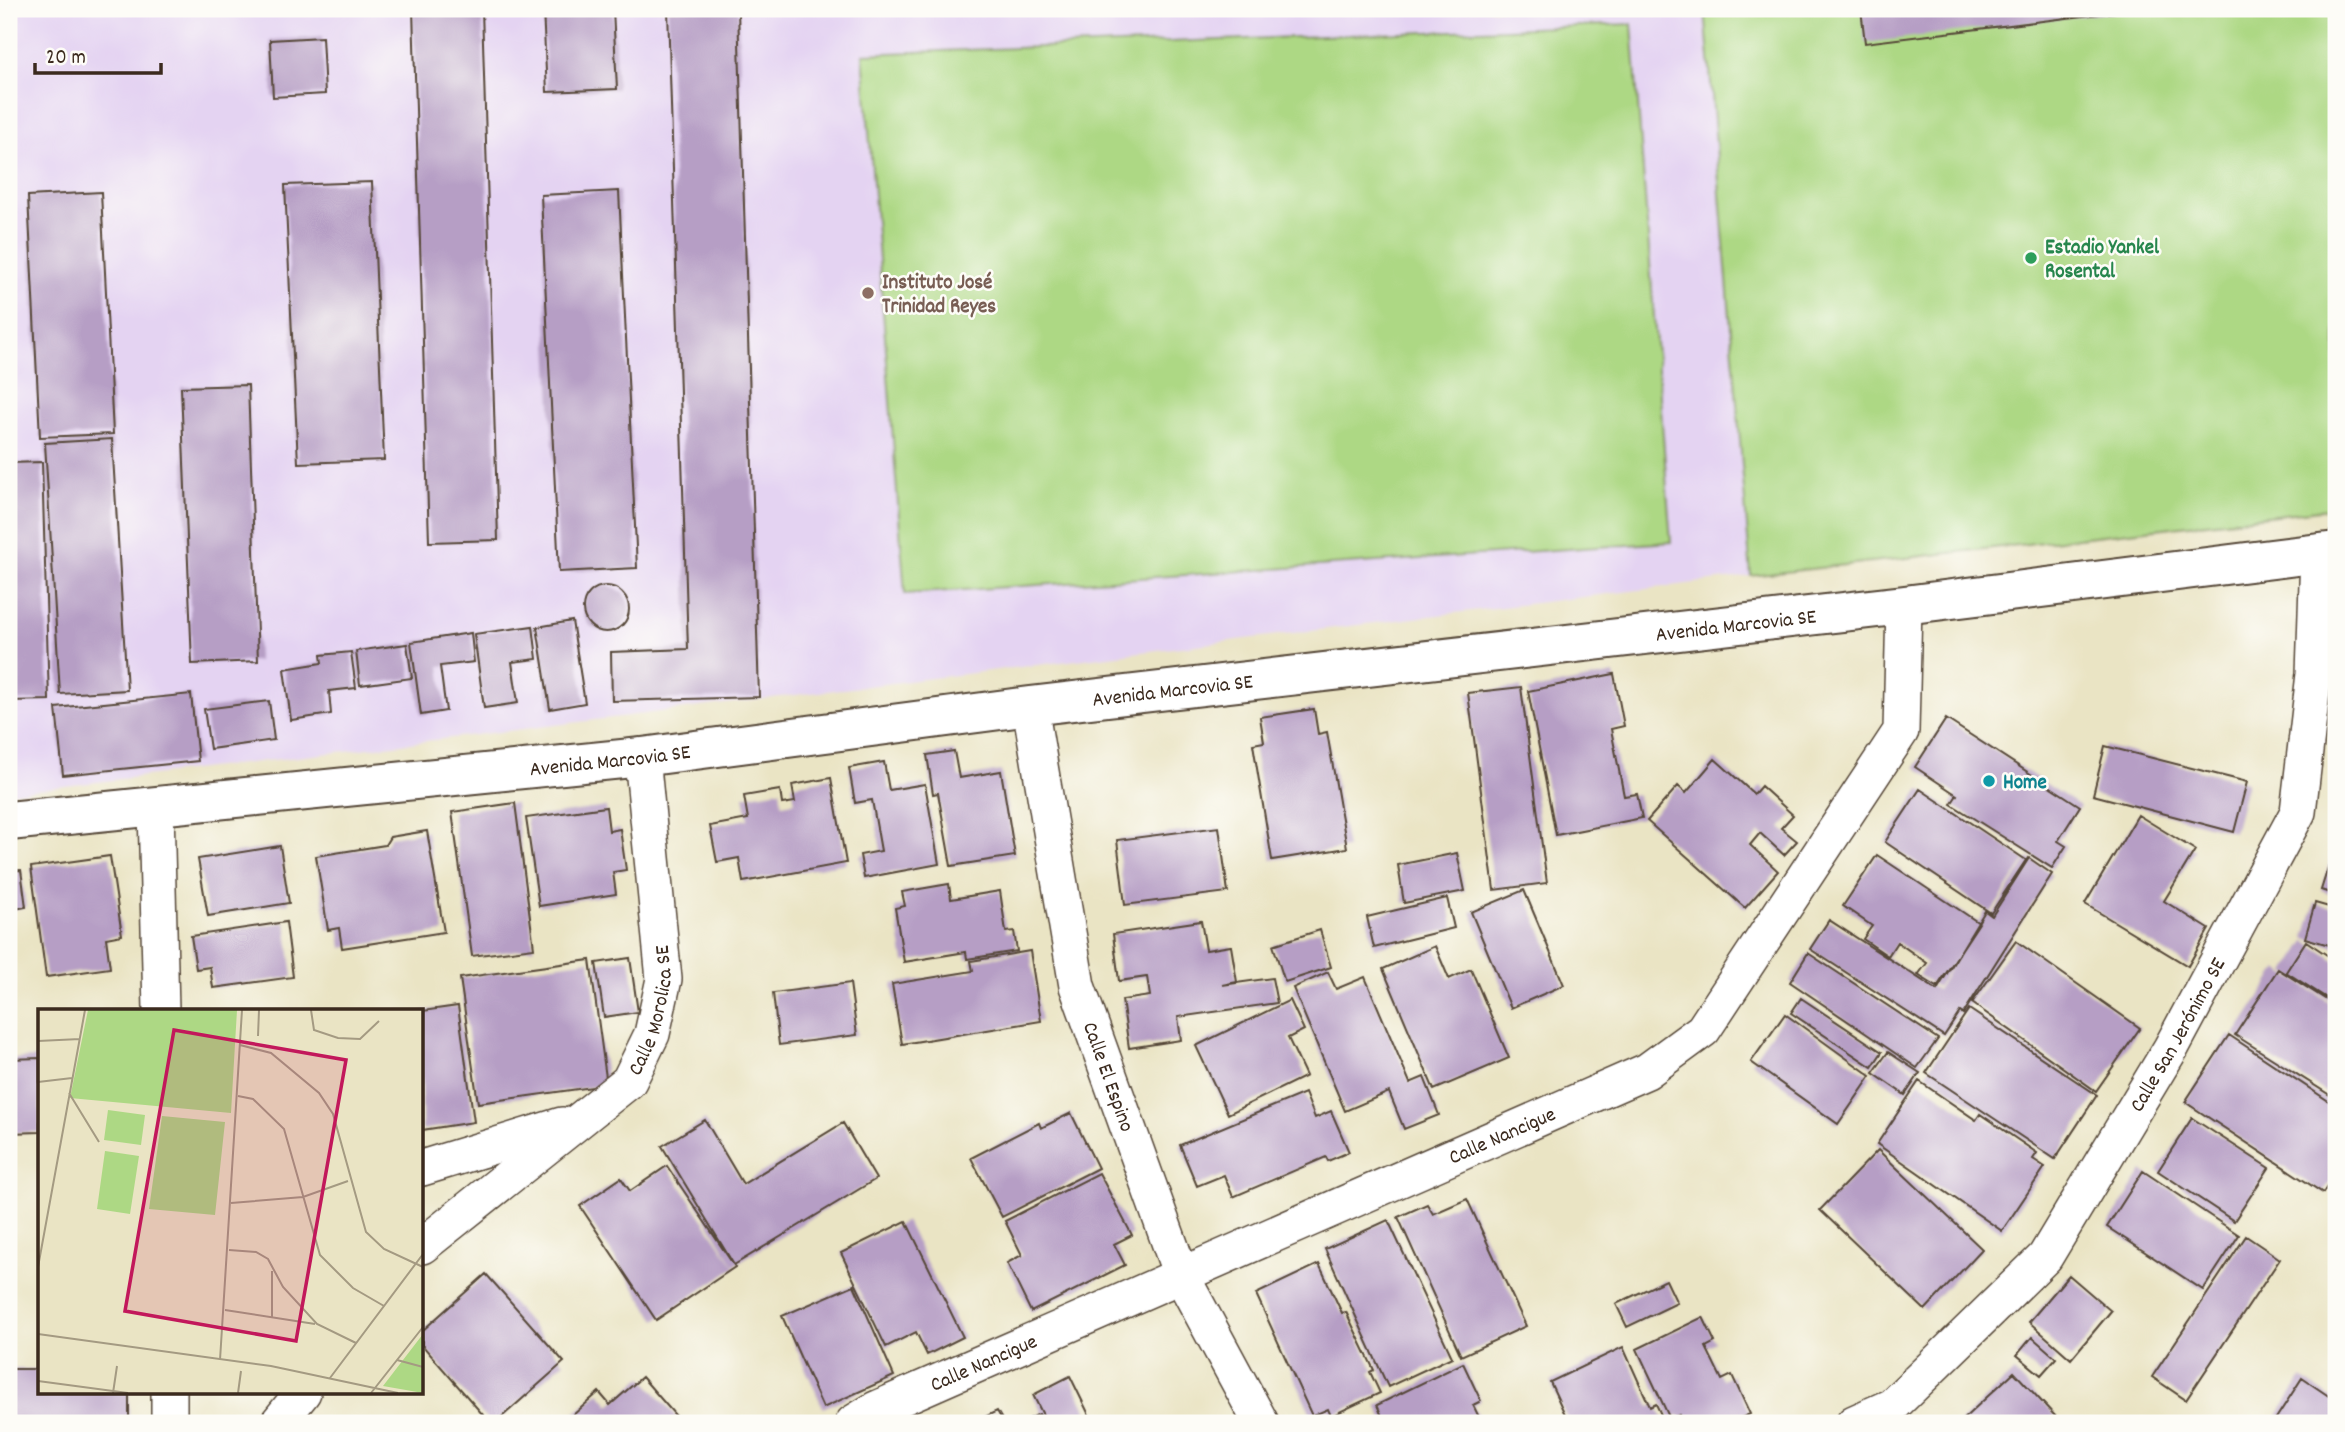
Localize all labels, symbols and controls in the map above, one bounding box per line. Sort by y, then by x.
scale bar [35,32,161,76]
text: 20 m [46,44,86,74]
place label: Estadio Yankel Rosental [2045,234,2160,288]
marker: Estadio Yankel Rosental [2023,250,2039,266]
place label: Instituto José Trinidad Reyes [882,269,996,323]
marker: Instituto José Trinidad Reyes [860,285,876,301]
street label: Avenida Marcovia SE [1654,603,1818,652]
street label: Avenida Marcovia SE [1091,668,1255,717]
street label: Avenida Marcovia SE [528,739,693,786]
place label: Home [2003,769,2047,799]
marker: Home [1981,773,1997,789]
street label: Calle Morolica SE [622,943,682,1081]
street label: Calle San Jerónimo SE [2124,953,2235,1119]
inset map [38,1009,424,1394]
street label: Calle El Espino [1073,1018,1140,1136]
street label: Calle Nancigue [1445,1101,1561,1174]
street label: Calle Nancigue [926,1328,1043,1401]

